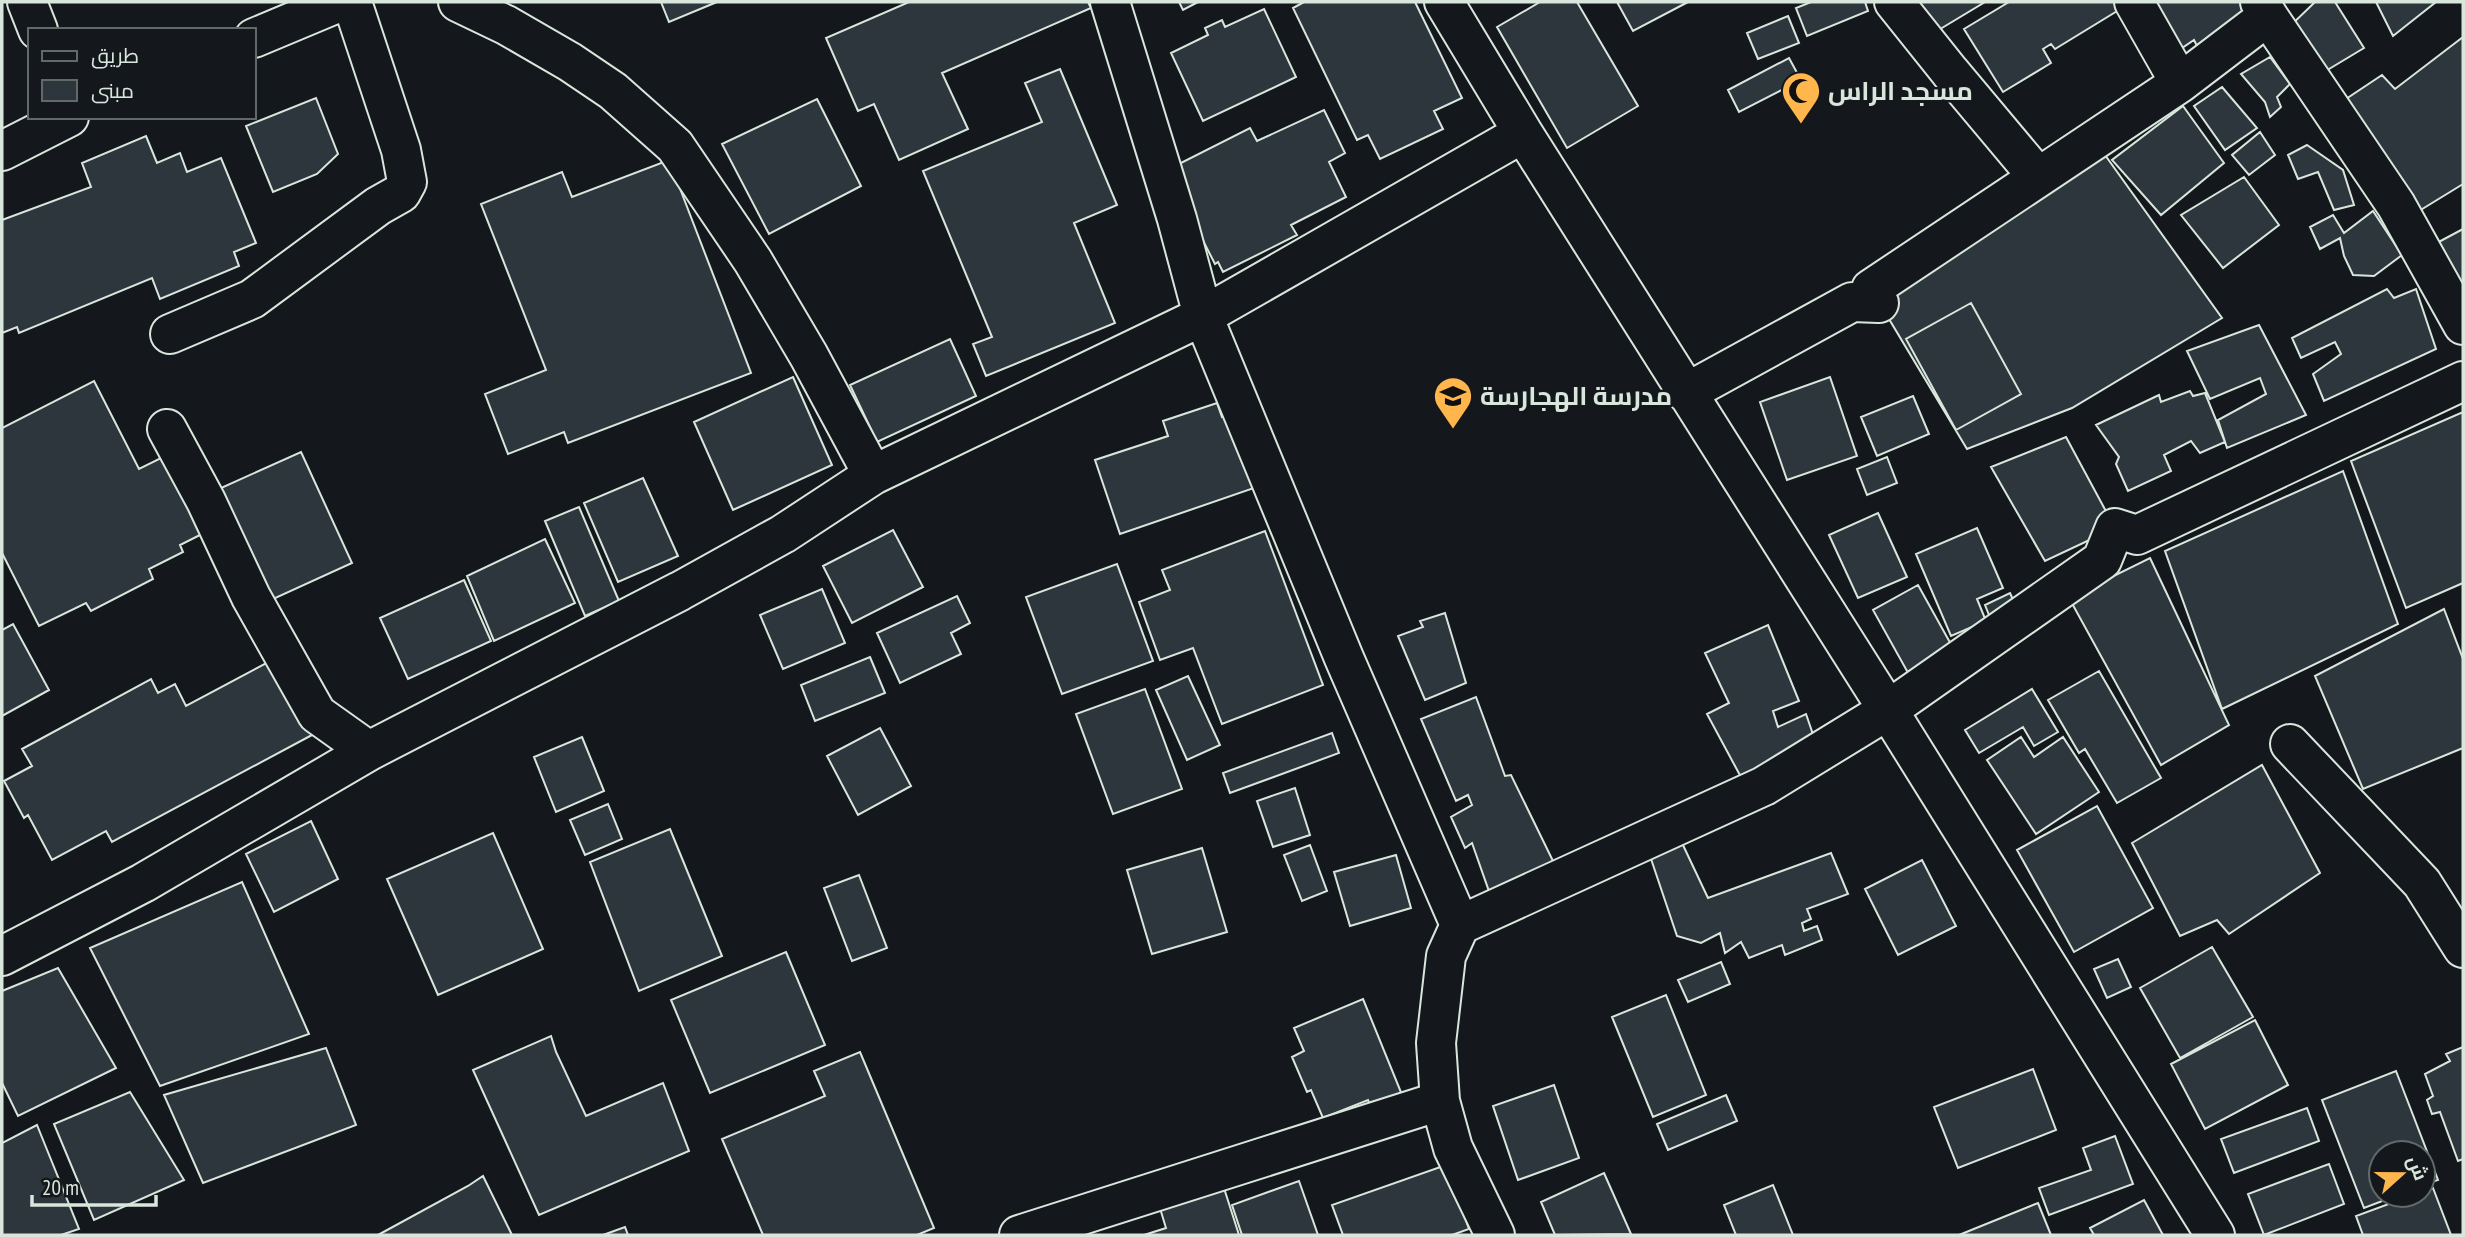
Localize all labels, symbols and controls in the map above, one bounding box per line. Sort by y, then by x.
legend [28,28,256,119]
text: طريق [91,42,139,69]
mosque icon: مسجد الراس [1780,70,1822,125]
place label: مسجد الراس [1828,74,1973,107]
text: مبنى [91,77,134,104]
school or university icon: مدرسة الهجارسة [1432,375,1474,430]
place label: مدرسة الهجارسة [1480,379,1672,412]
north arrow [2367,1139,2437,1209]
text: ش [2402,1152,2433,1184]
scale bar [32,1164,156,1208]
text: 20 m [42,1174,79,1201]

